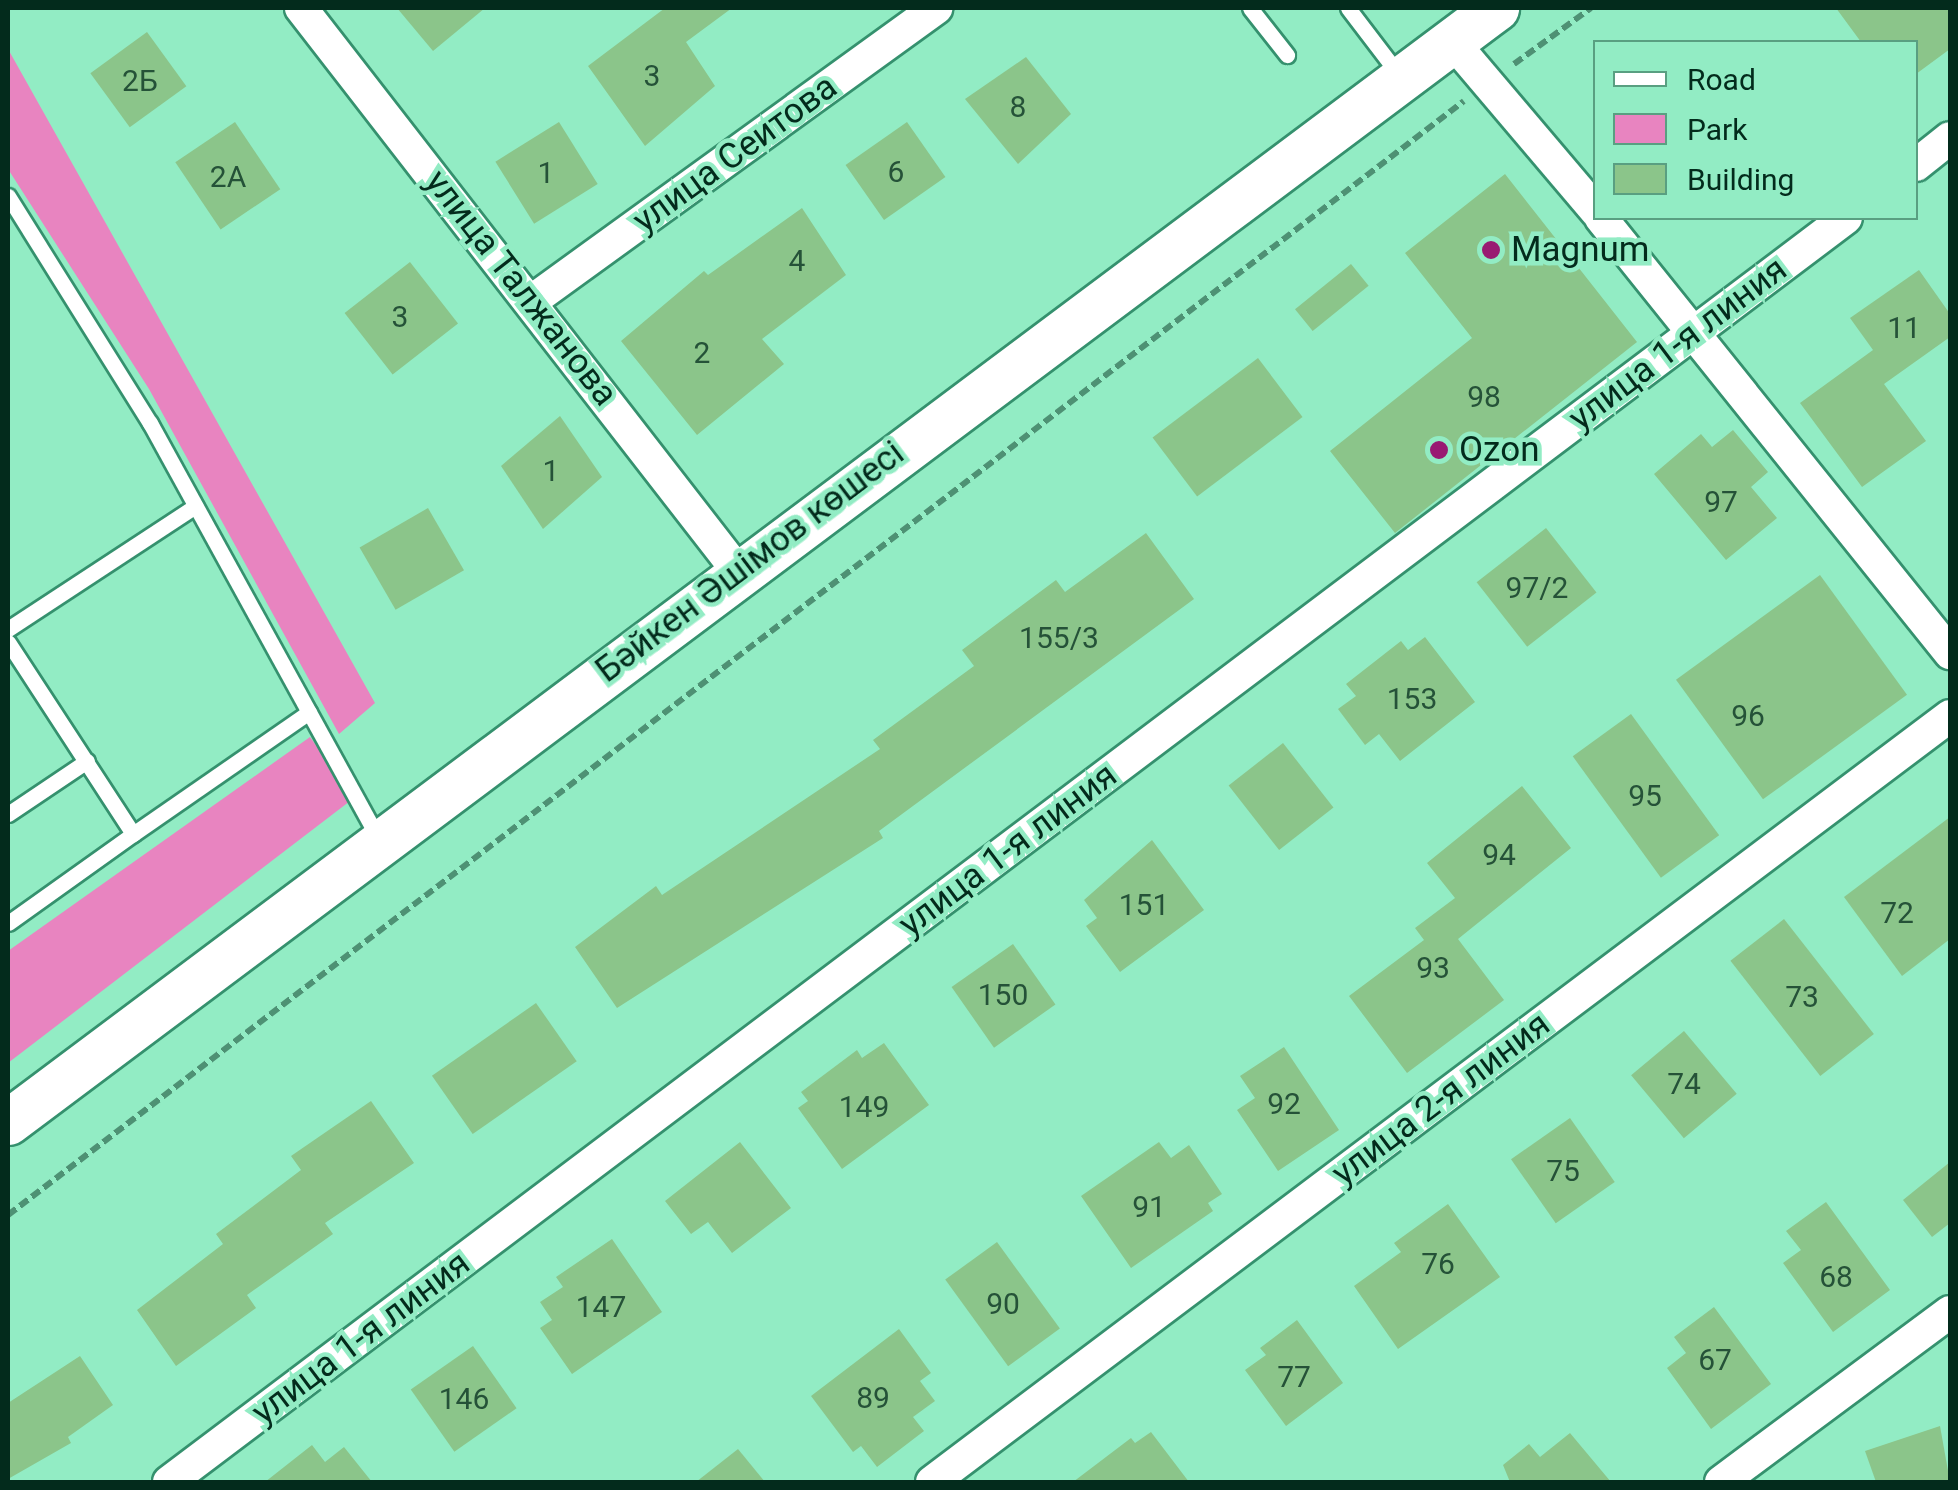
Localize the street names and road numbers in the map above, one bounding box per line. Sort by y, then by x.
street label: улица Сеитова [625,66,845,242]
street label: улица Талжанова [416,162,626,414]
street label: улица 1-я линия [1561,248,1795,440]
street label: Бәйкен Әшімов көшесі [588,432,912,692]
street label: улица 1-я линия [891,754,1125,946]
street label: улица 2-я линия [1324,1003,1558,1195]
street label: улица 1-я линия [244,1242,478,1434]

